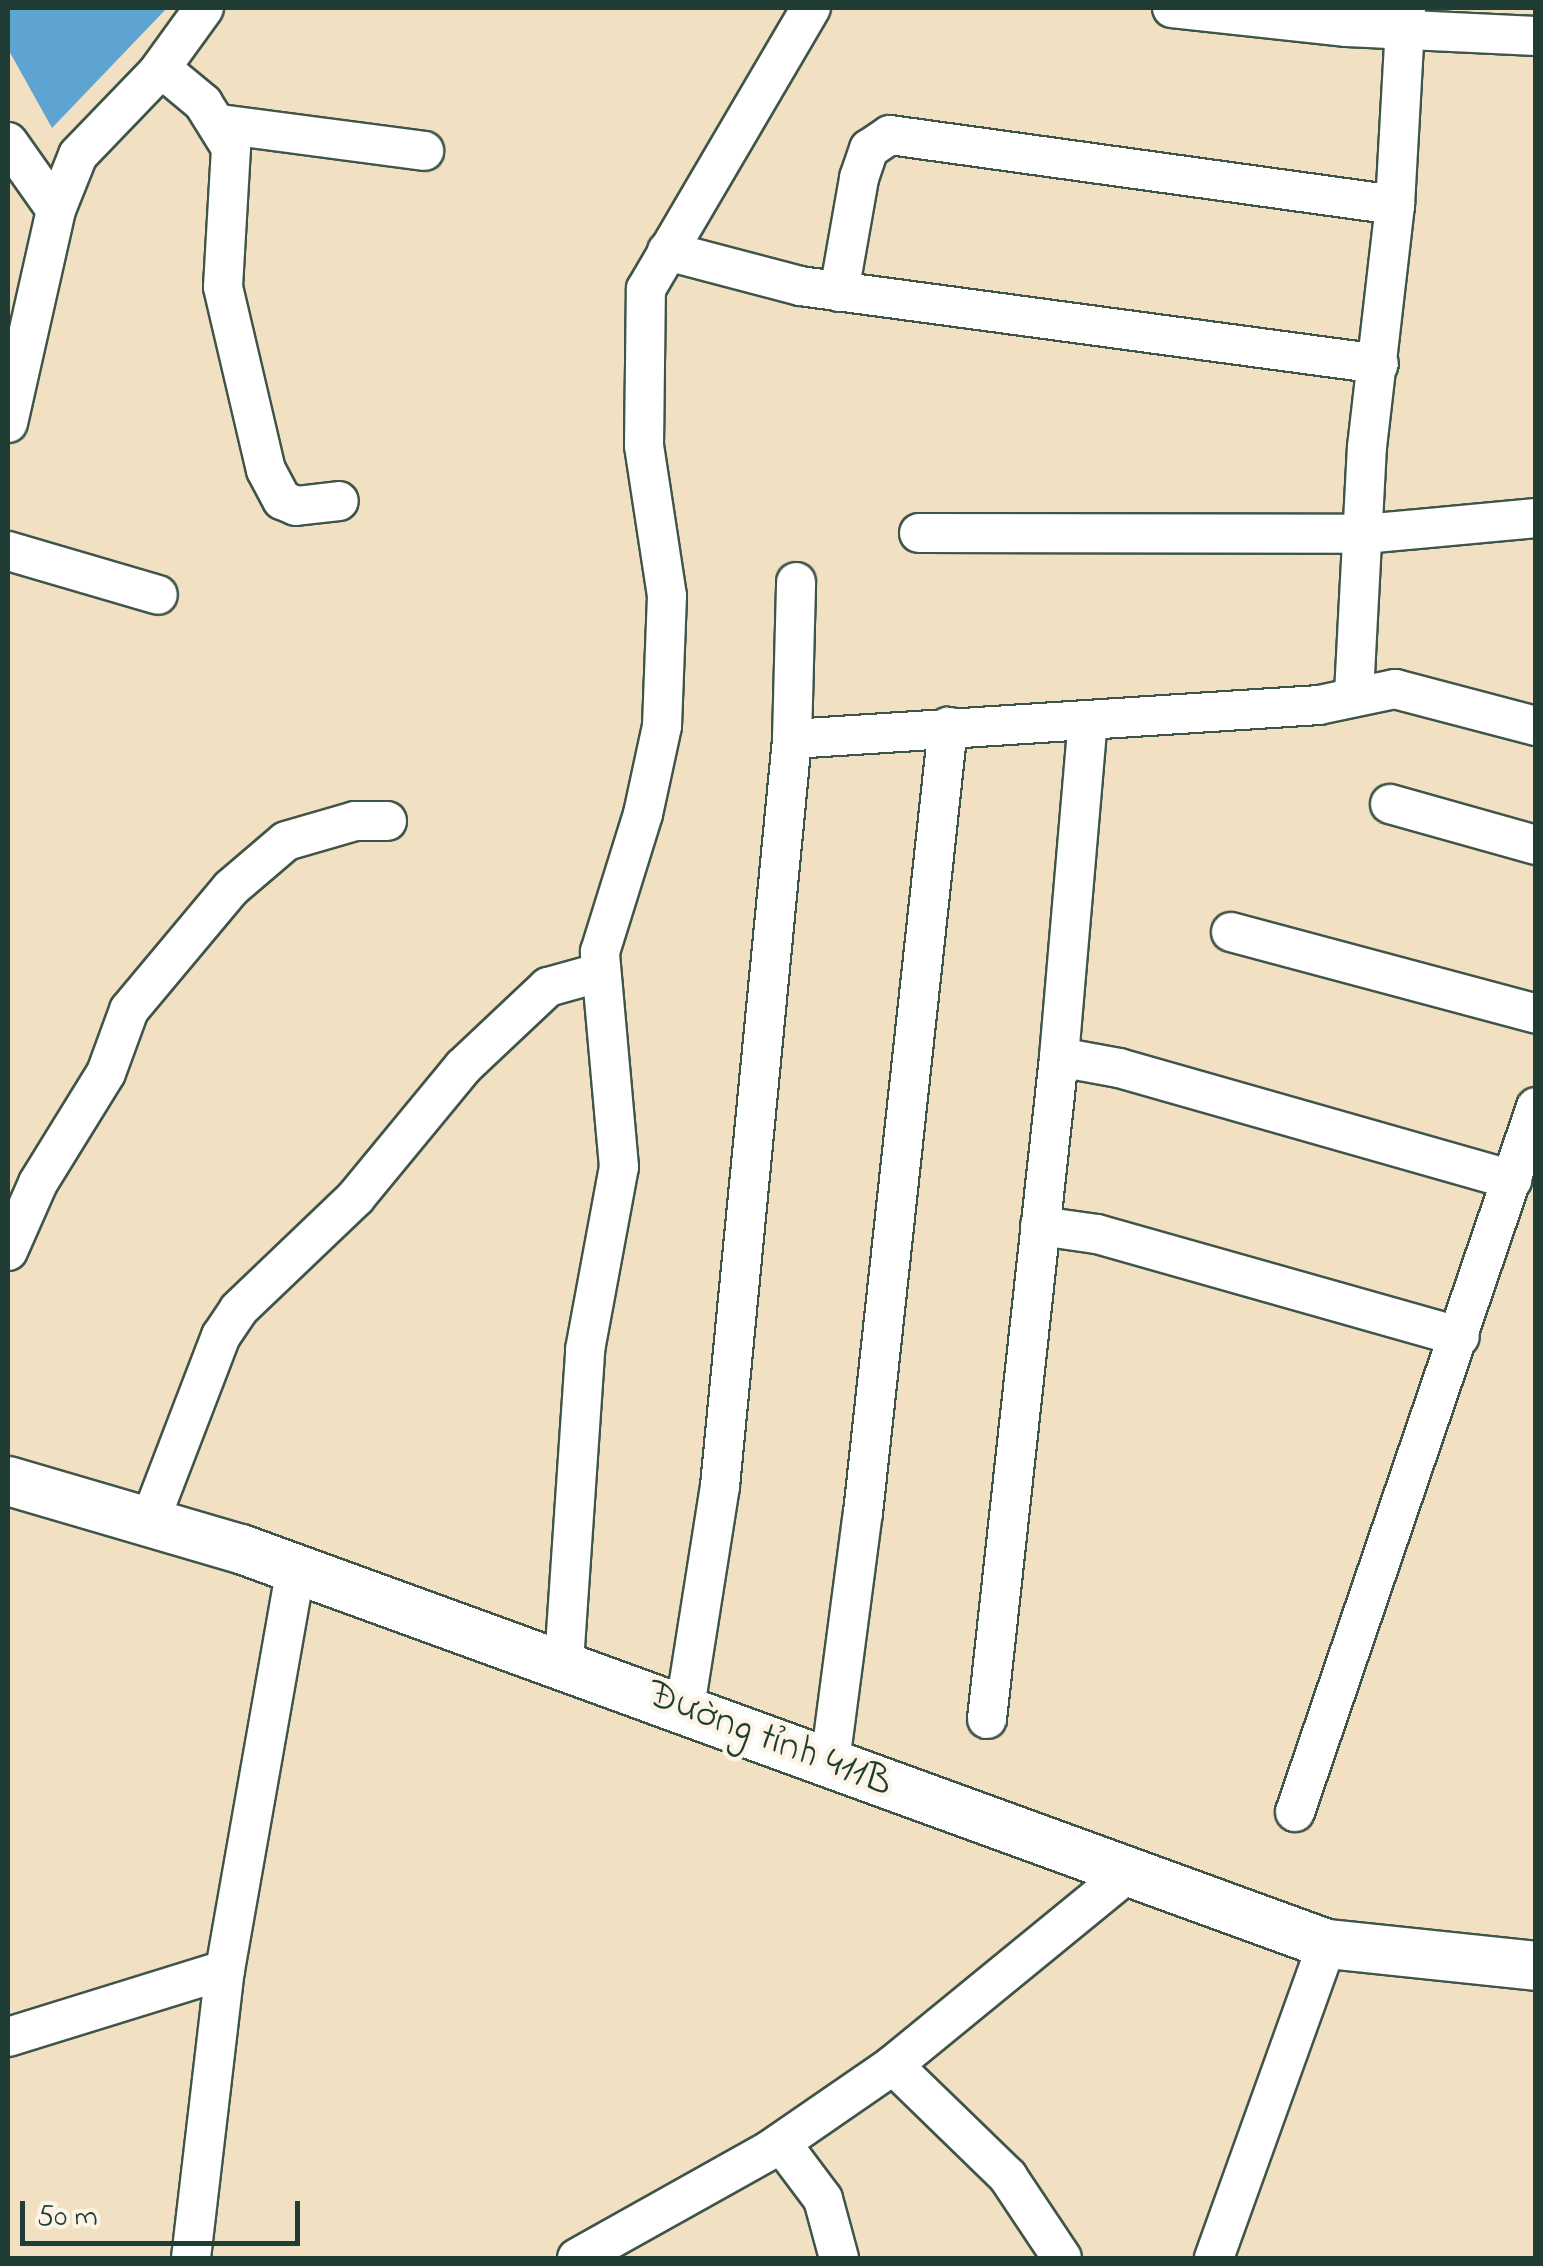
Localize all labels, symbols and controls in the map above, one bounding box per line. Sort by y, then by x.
street label: Đường tỉnh 411B [640,1671,898,1809]
scale bar [25,2181,305,2243]
text: 50 m [37,2196,98,2240]

